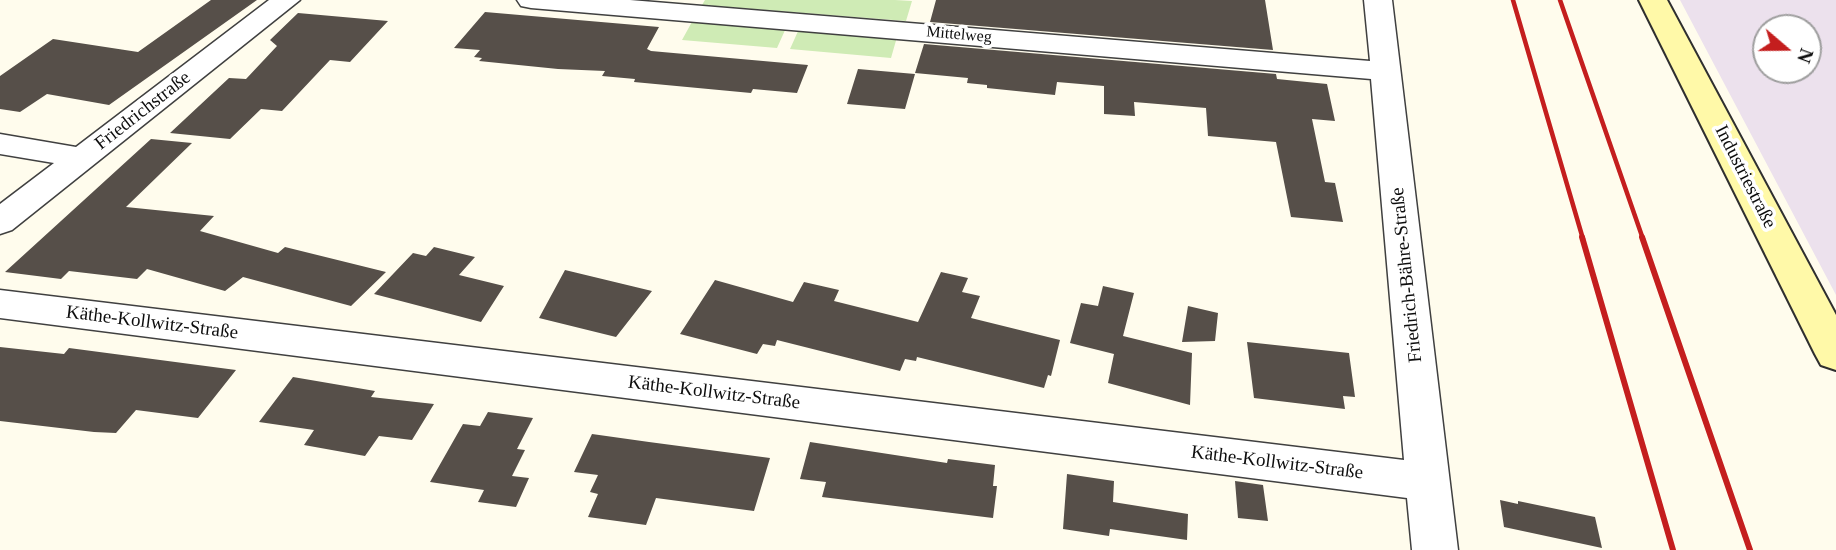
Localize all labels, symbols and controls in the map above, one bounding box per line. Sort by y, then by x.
north arrow [1752,14,1822,84]
street label: Mittelweg [925,23,993,47]
text: N [1793,46,1818,66]
street label: Friedrichstraße [91,67,195,155]
street label: Industriestraße [1709,122,1781,232]
street label: Friedrich-Bähre-Straße [1386,186,1428,364]
street label: Käthe-Kollwitz-Straße [65,301,239,345]
street label: Käthe-Kollwitz-Straße [627,371,801,415]
street label: Käthe-Kollwitz-Straße [1190,441,1364,485]

